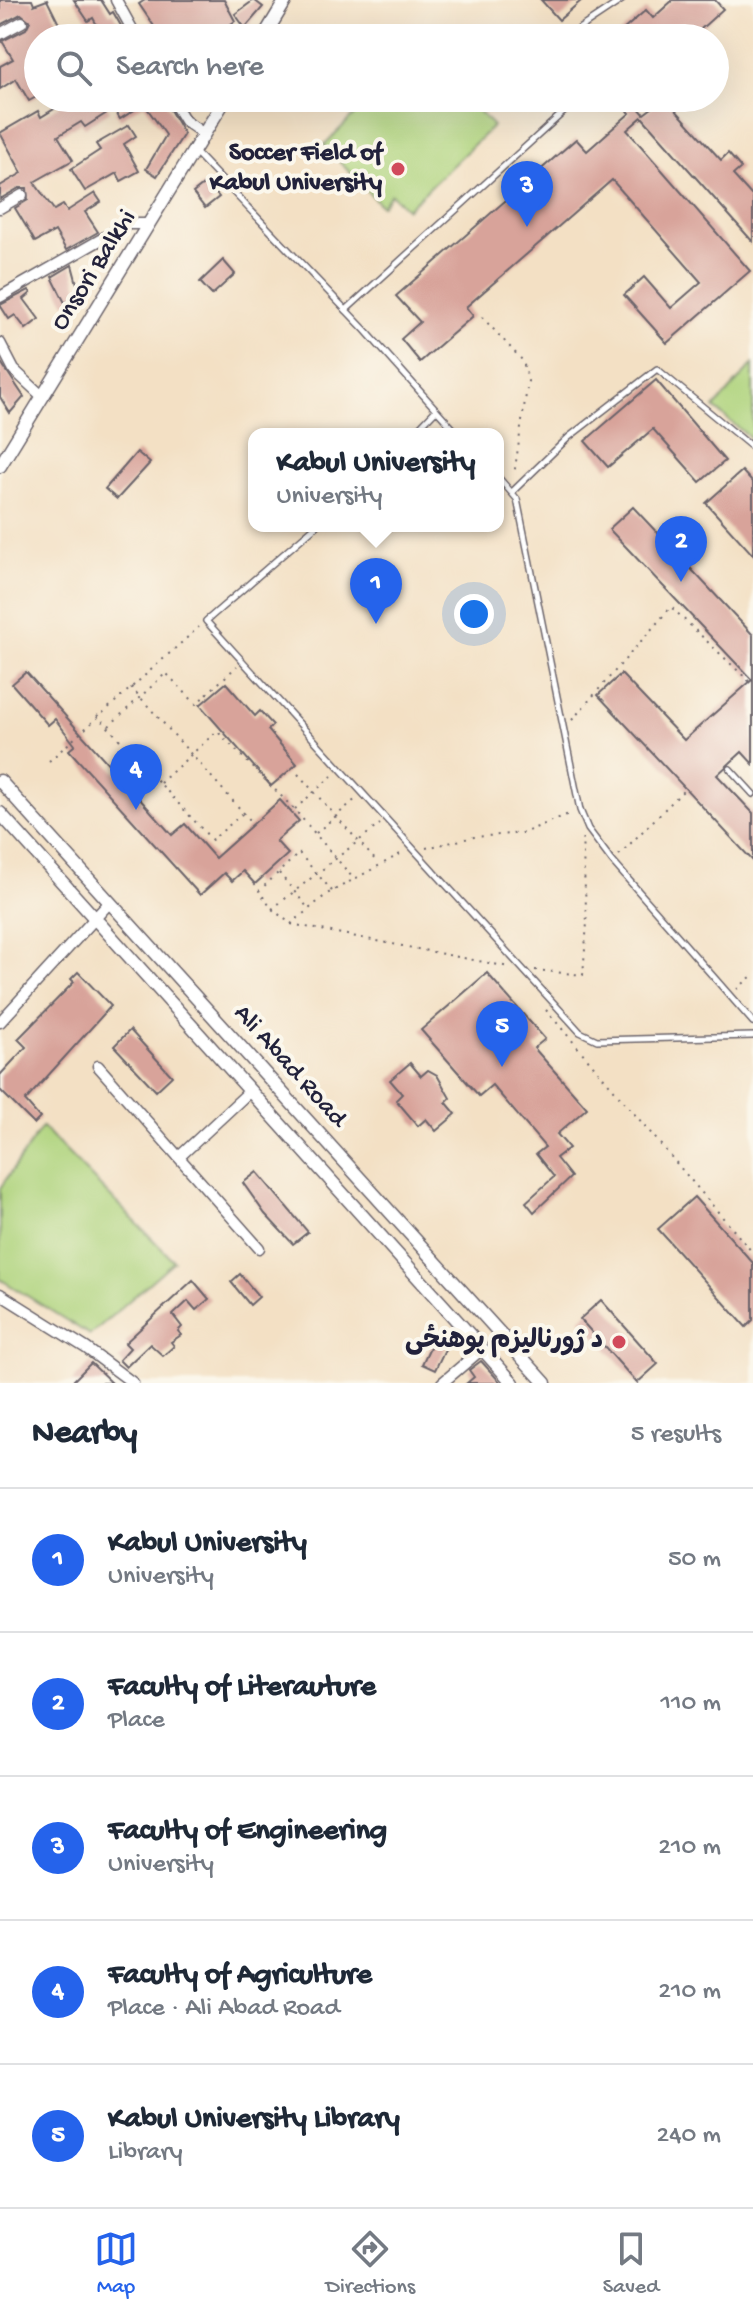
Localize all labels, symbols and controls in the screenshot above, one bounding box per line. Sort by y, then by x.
search box [24,24,729,112]
icon: search [52,46,96,90]
text: Search here [116,51,264,86]
place label: Soccer Field of Kabul University [209,139,385,200]
marker: Soccer Field of Kabul University [389,160,407,178]
pin: 3 [501,161,553,227]
street label: Onsori Balkhi [46,205,144,337]
popup [248,428,504,532]
text: Kabul University [277,447,475,482]
text: University [277,482,382,513]
pin: 2 [655,516,707,582]
pin: 1 [350,558,402,624]
your location [454,594,494,634]
pin: 4 [110,744,162,810]
street label: Ali Abad Road [226,999,353,1136]
pin: 5 [476,1001,528,1067]
place label: د ژورنالیزم پوهنحٔی [405,1324,603,1358]
marker: د ژورنالیزم پوهنحٔی [610,1333,628,1351]
text: Nearby [32,1415,137,1455]
text: 5 results [631,1420,721,1451]
text: Kabul University [108,1527,307,1562]
text: 1 [53,1545,63,1576]
text: 50 m [668,1545,721,1576]
text: University [108,1562,214,1593]
text: Faculty of Literauture [108,1671,376,1706]
text: 2 [52,1689,64,1720]
text: 110 m [661,1689,721,1720]
text: Place [108,1706,165,1737]
text: Faculty of Engineering [108,1815,387,1850]
text: 3 [51,1833,65,1864]
text: 210 m [658,1833,721,1864]
text: University [108,1850,214,1881]
text: Faculty of Agriculture [108,1959,372,1994]
text: 4 [52,1977,64,2008]
text: 210 m [658,1977,721,2008]
text: Place · Ali Abad Road [108,1994,340,2025]
text: Kabul University Library [108,2103,400,2138]
text: 5 [51,2121,65,2152]
text: 240 m [657,2121,721,2152]
text: Library [108,2138,183,2169]
tab: Map [94,2227,138,2301]
tab: Directions [326,2227,415,2301]
tab: Saved [603,2227,659,2301]

